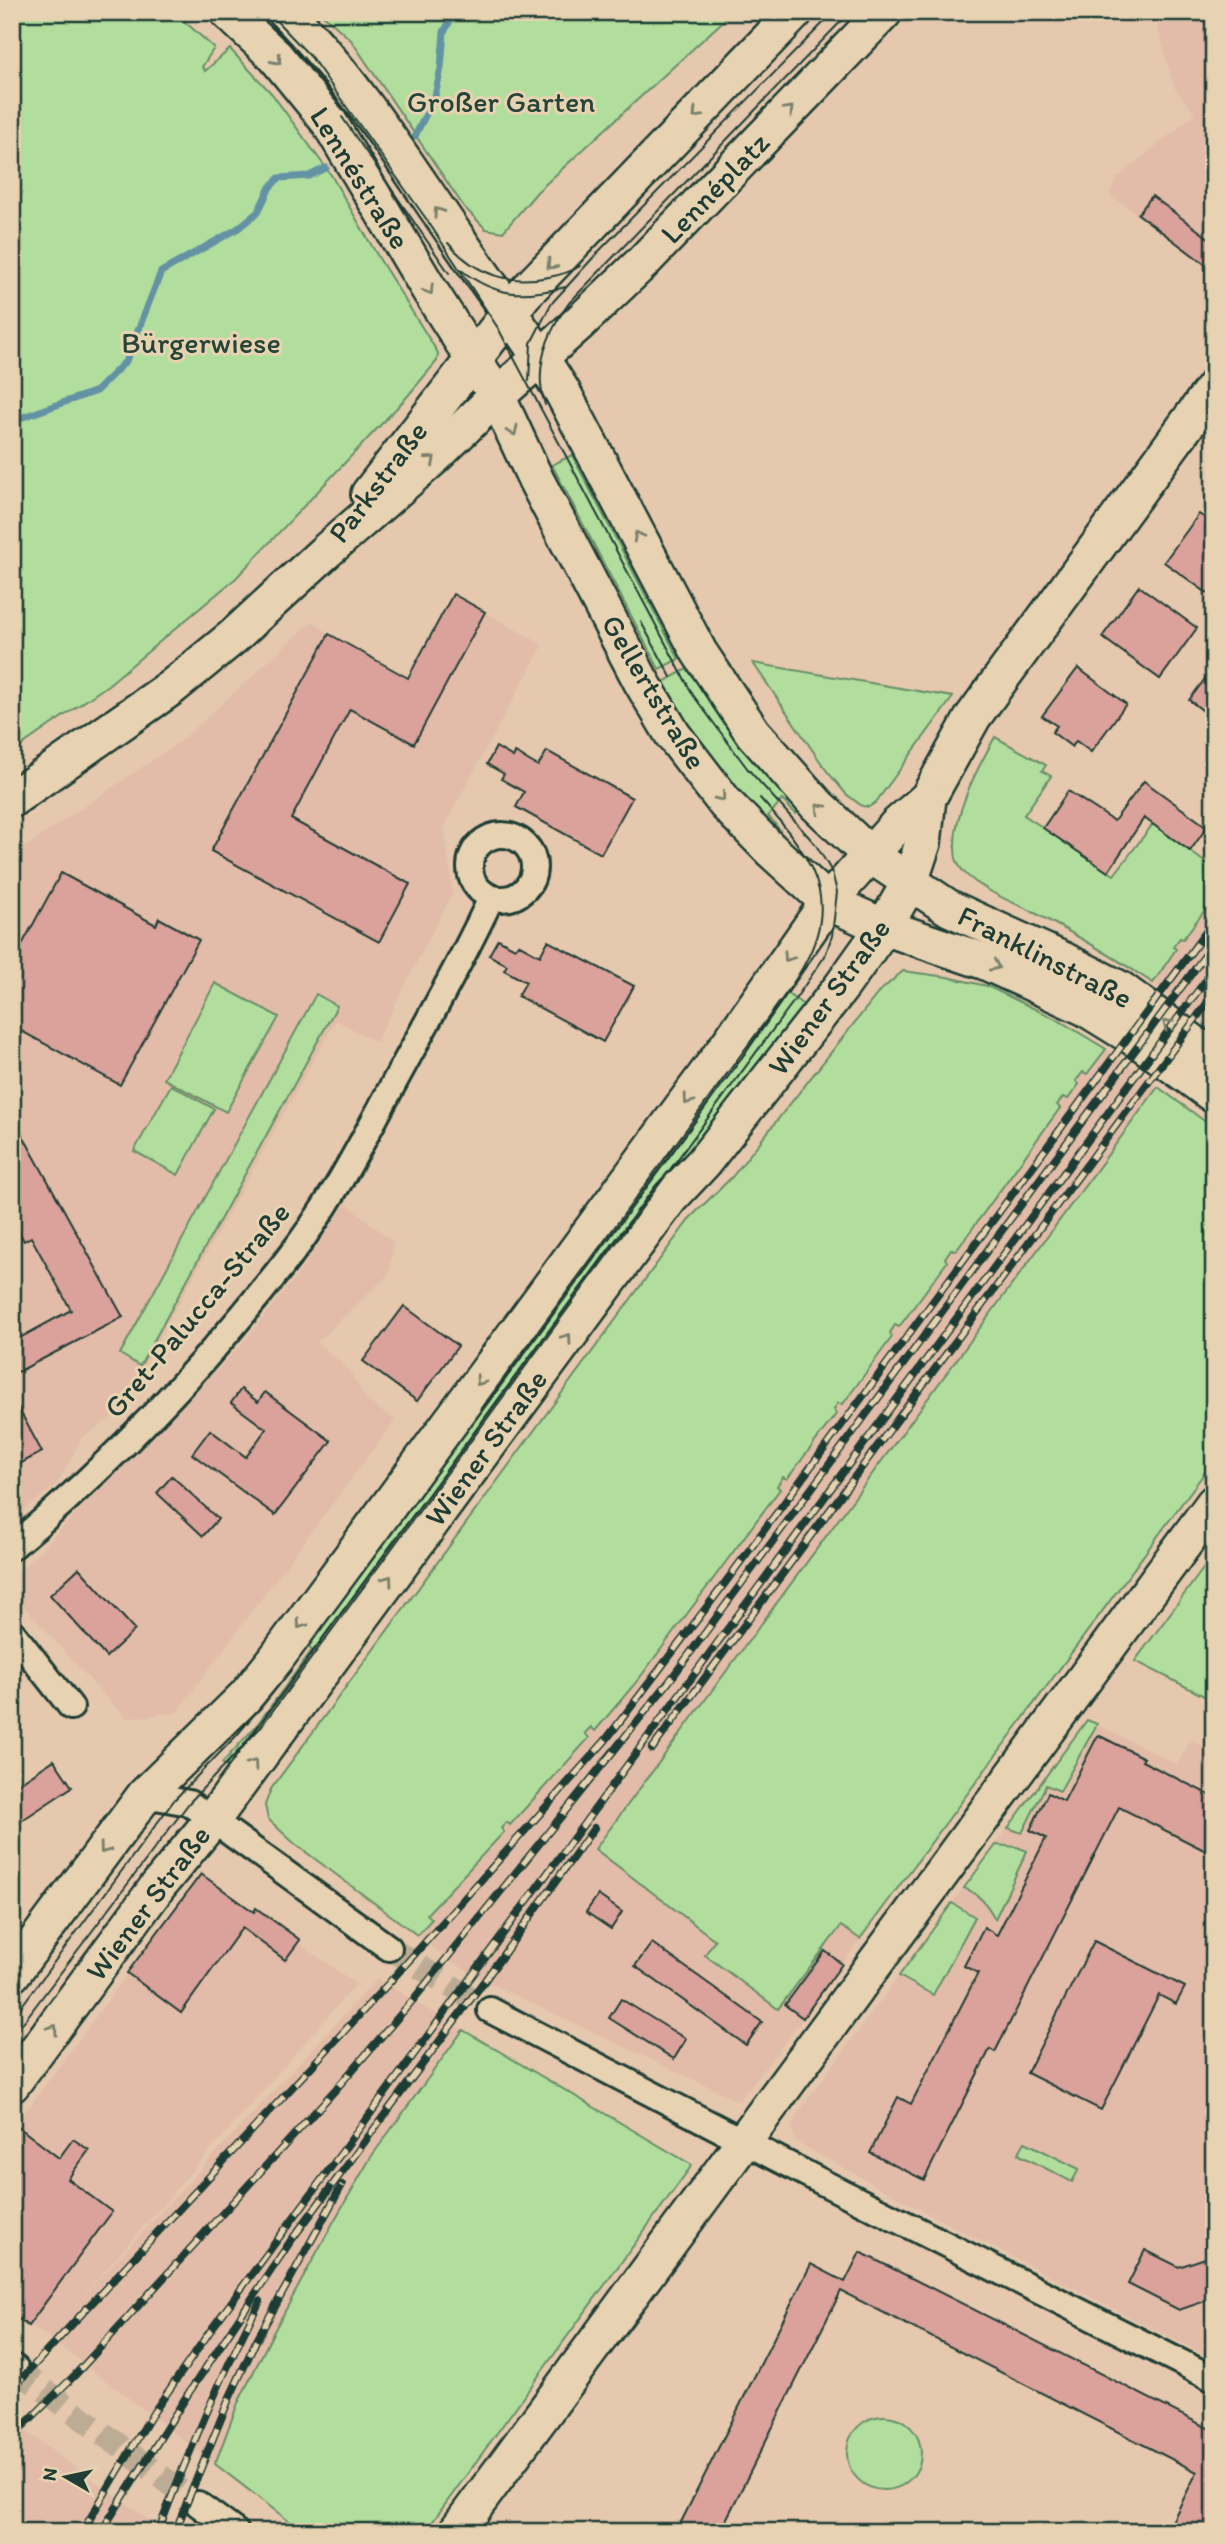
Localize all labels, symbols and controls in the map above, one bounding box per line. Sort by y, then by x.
one-way arrow [269,52,281,65]
park label: Großer Garten [407,83,595,120]
street label: Lennéstraße [302,100,419,256]
one-way arrow [693,106,706,119]
one-way arrow [781,106,794,119]
street label: Lennéplatz [652,124,777,251]
one-way arrow [434,207,446,220]
one-way arrow [546,257,559,270]
one-way arrow [421,282,434,295]
park label: Bürgerwiese [121,324,281,361]
street label: Parkstraße [320,414,435,550]
one-way arrow [505,424,519,436]
one-way arrow [423,456,436,468]
one-way arrow [633,531,647,543]
street label: Gellertstraße [594,608,715,776]
one-way arrow [713,789,725,802]
one-way arrow [816,803,829,816]
street label: Franklinstraße [952,897,1139,1016]
street label: Wiener Straße [759,911,898,1083]
one-way arrow [784,949,796,962]
one-way arrow [988,958,1000,972]
one-way arrow [1162,1019,1175,1032]
one-way arrow [683,1092,696,1105]
street label: Gret-Palucca-Straße [96,1194,298,1425]
one-way arrow [558,1333,571,1346]
street label: Wiener Straße [416,1362,555,1534]
one-way arrow [476,1374,488,1386]
one-way arrow [380,1576,393,1588]
one-way arrow [297,1616,309,1629]
one-way arrow [245,1759,258,1772]
street label: Wiener Straße [77,1818,218,1988]
one-way arrow [100,1841,112,1854]
one-way arrow [44,2024,57,2037]
north arrow [32,2442,102,2512]
text: N [37,2466,62,2483]

